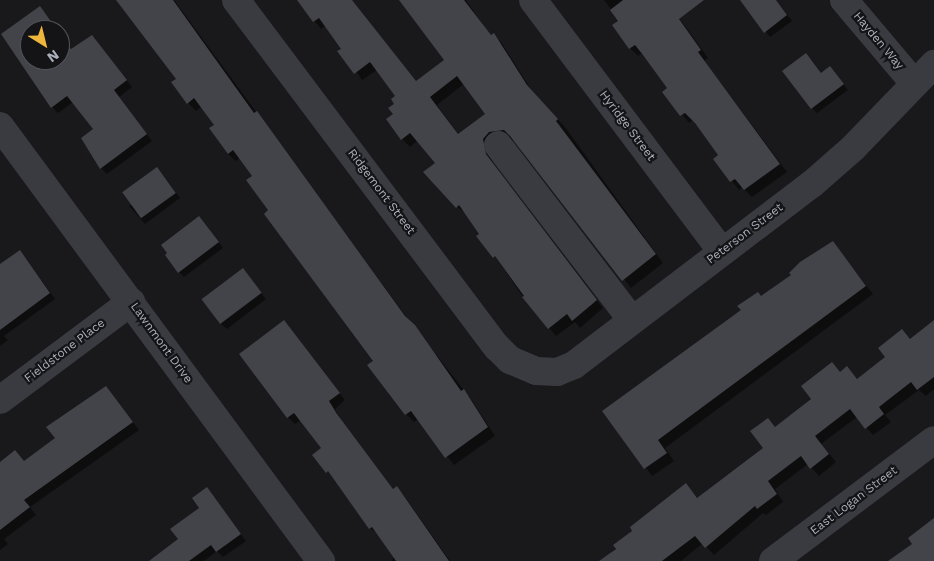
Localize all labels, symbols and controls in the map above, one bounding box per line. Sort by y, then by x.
street label: Hayden Way [850,9,906,73]
north arrow [20,20,70,70]
text: N [44,47,62,66]
street label: Hyridge Street [596,88,658,164]
street label: Ridgemont Street [344,146,418,238]
street label: Peterson Street [704,201,786,267]
street label: Lawnmont Drive [127,300,195,386]
street label: Fieldstone Place [22,316,108,386]
street label: East Logan Street [808,464,900,538]

